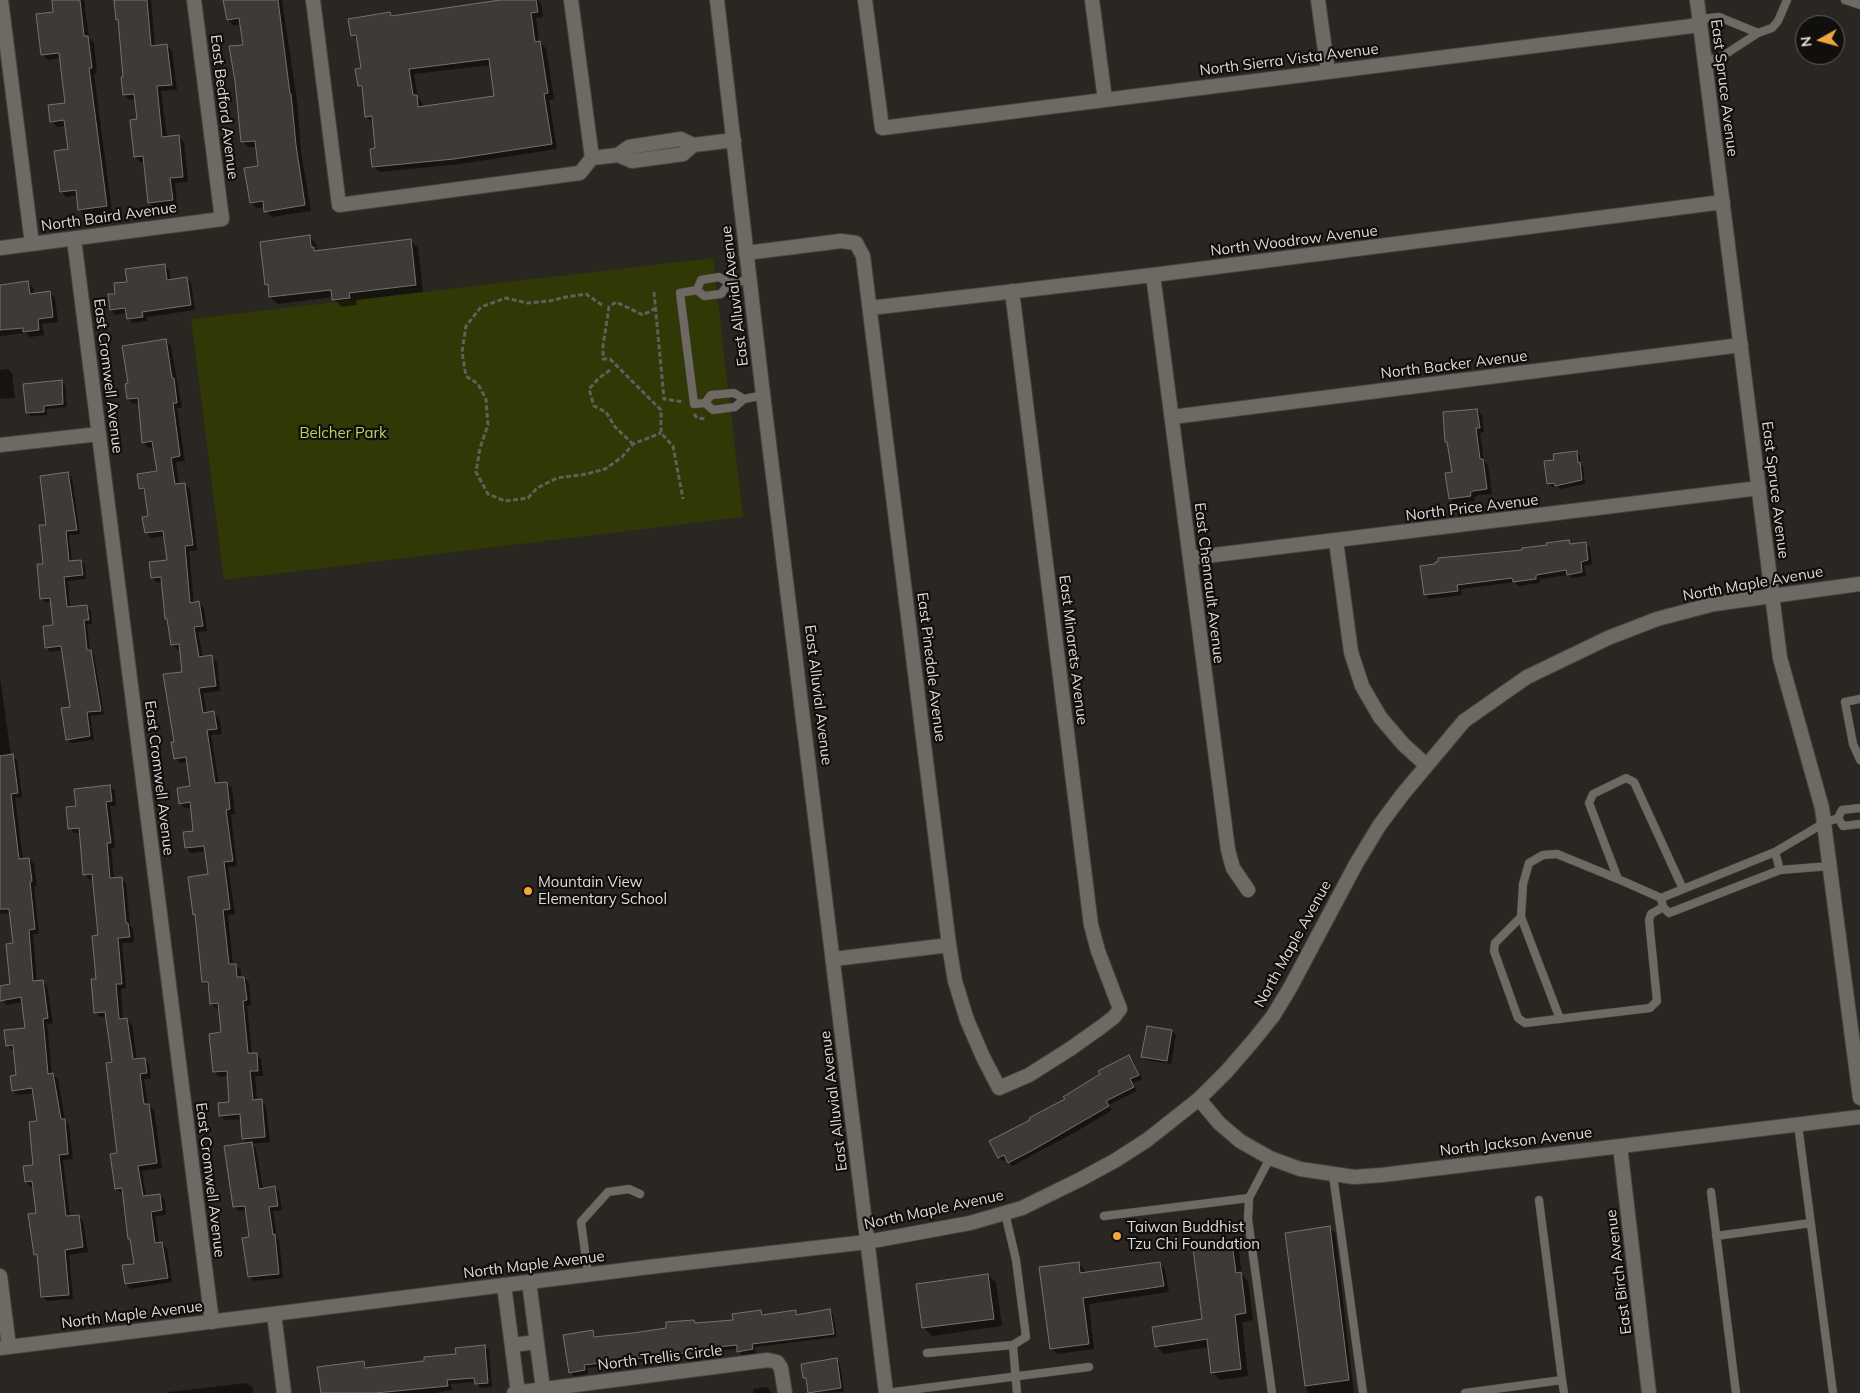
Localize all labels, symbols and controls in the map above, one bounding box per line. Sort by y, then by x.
north arrow [1795,15,1845,65]
street label: East Spruce Avenue [1707,18,1741,158]
street label: East Bedford Avenue [206,34,242,180]
text: N [1797,35,1816,48]
street label: North Sierra Vista Avenue [1198,40,1380,80]
street label: North Baird Avenue [40,199,178,235]
street label: North Woodrow Avenue [1209,222,1379,260]
street label: East Alluvial Avenue [717,225,753,367]
street label: East Cromwell Avenue [90,298,126,454]
street label: North Backer Avenue [1380,347,1528,383]
street label: East Spruce Avenue [1758,420,1792,560]
park label: Belcher Park [299,424,387,442]
street label: North Price Avenue [1405,491,1539,525]
street label: East Chennault Avenue [1190,502,1228,664]
street label: North Maple Avenue [1681,563,1825,605]
street label: East Minarets Avenue [1055,574,1091,726]
street label: East Pinedale Avenue [913,591,949,743]
street label: East Alluvial Avenue [800,624,836,766]
street label: East Cromwell Avenue [141,700,177,856]
place label: Mountain View Elementary School [538,873,667,908]
street label: North Maple Avenue [1251,877,1335,1011]
marker: Mountain View Elementary School [522,885,534,897]
street label: East Alluvial Avenue [816,1030,852,1172]
street label: East Cromwell Avenue [192,1102,228,1258]
street label: North Jackson Avenue [1439,1124,1593,1160]
street label: North Maple Avenue [863,1186,1005,1234]
street label: East Birch Avenue [1602,1209,1636,1335]
place label: Taiwan Buddhist Tzu Chi Foundation [1127,1218,1260,1253]
marker: Taiwan Buddhist Tzu Chi Foundation [1111,1230,1123,1242]
street label: North Maple Avenue [462,1247,606,1283]
street label: North Maple Avenue [60,1297,204,1333]
street label: North Trellis Circle [597,1341,723,1375]

